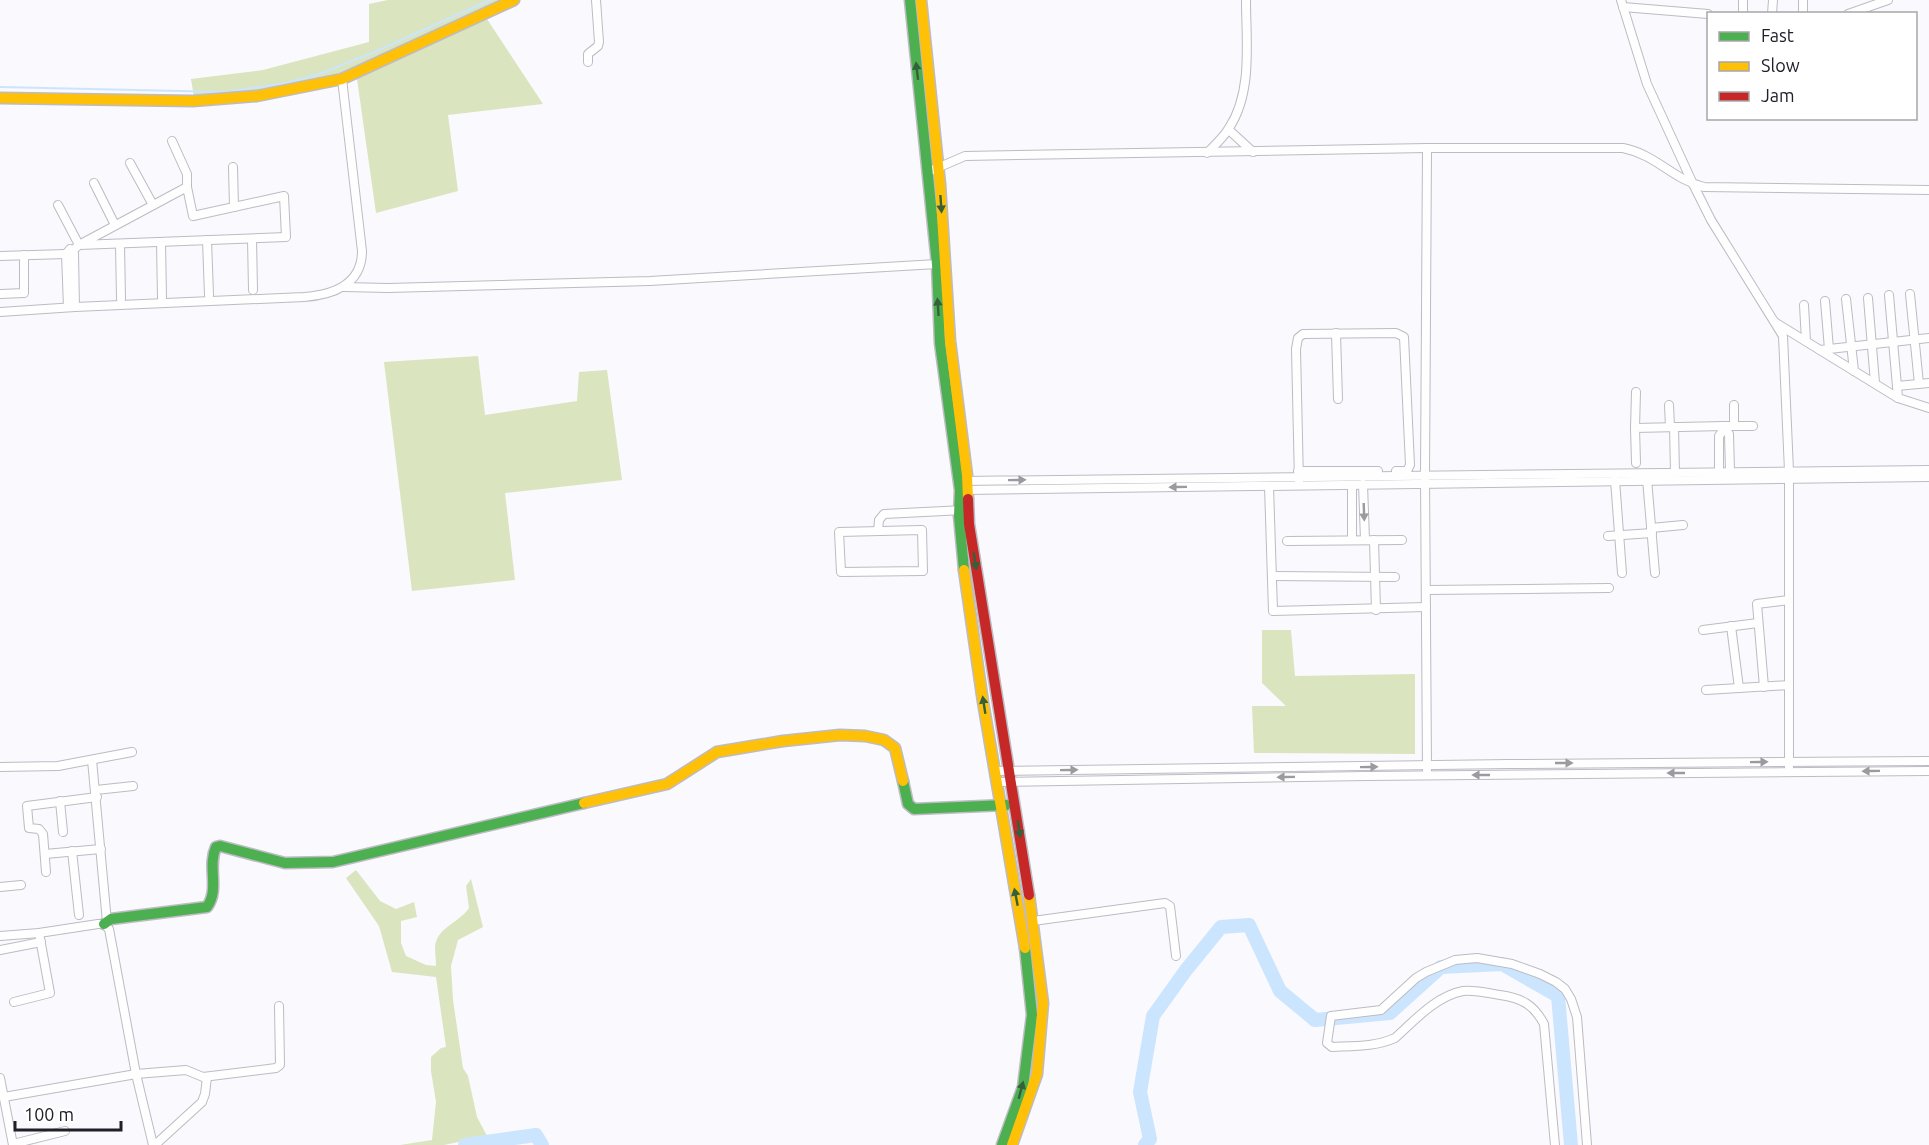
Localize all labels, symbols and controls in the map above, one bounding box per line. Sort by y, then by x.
legend [1707,12,1917,120]
text: Fast [1761,25,1794,45]
text: Slow [1761,55,1800,75]
one-way arrow [912,62,921,81]
text: Jam [1761,85,1795,105]
one-way arrow [937,195,946,214]
one-way arrow [933,298,943,317]
one-way arrow [1008,475,1027,485]
one-way arrow [1168,482,1187,492]
one-way arrow [1359,503,1369,522]
one-way arrow [971,552,980,571]
one-way arrow [979,695,988,714]
one-way arrow [1749,758,1768,767]
one-way arrow [1554,759,1573,768]
one-way arrow [1360,762,1379,772]
one-way arrow [1060,765,1079,775]
one-way arrow [1861,766,1880,776]
one-way arrow [1666,768,1685,778]
one-way arrow [1471,770,1490,780]
one-way arrow [1276,772,1295,782]
one-way arrow [1015,819,1024,838]
one-way arrow [1011,888,1021,906]
one-way arrow [1017,1081,1026,1099]
scale bar [15,1094,122,1132]
text: 100 m [24,1104,74,1124]

